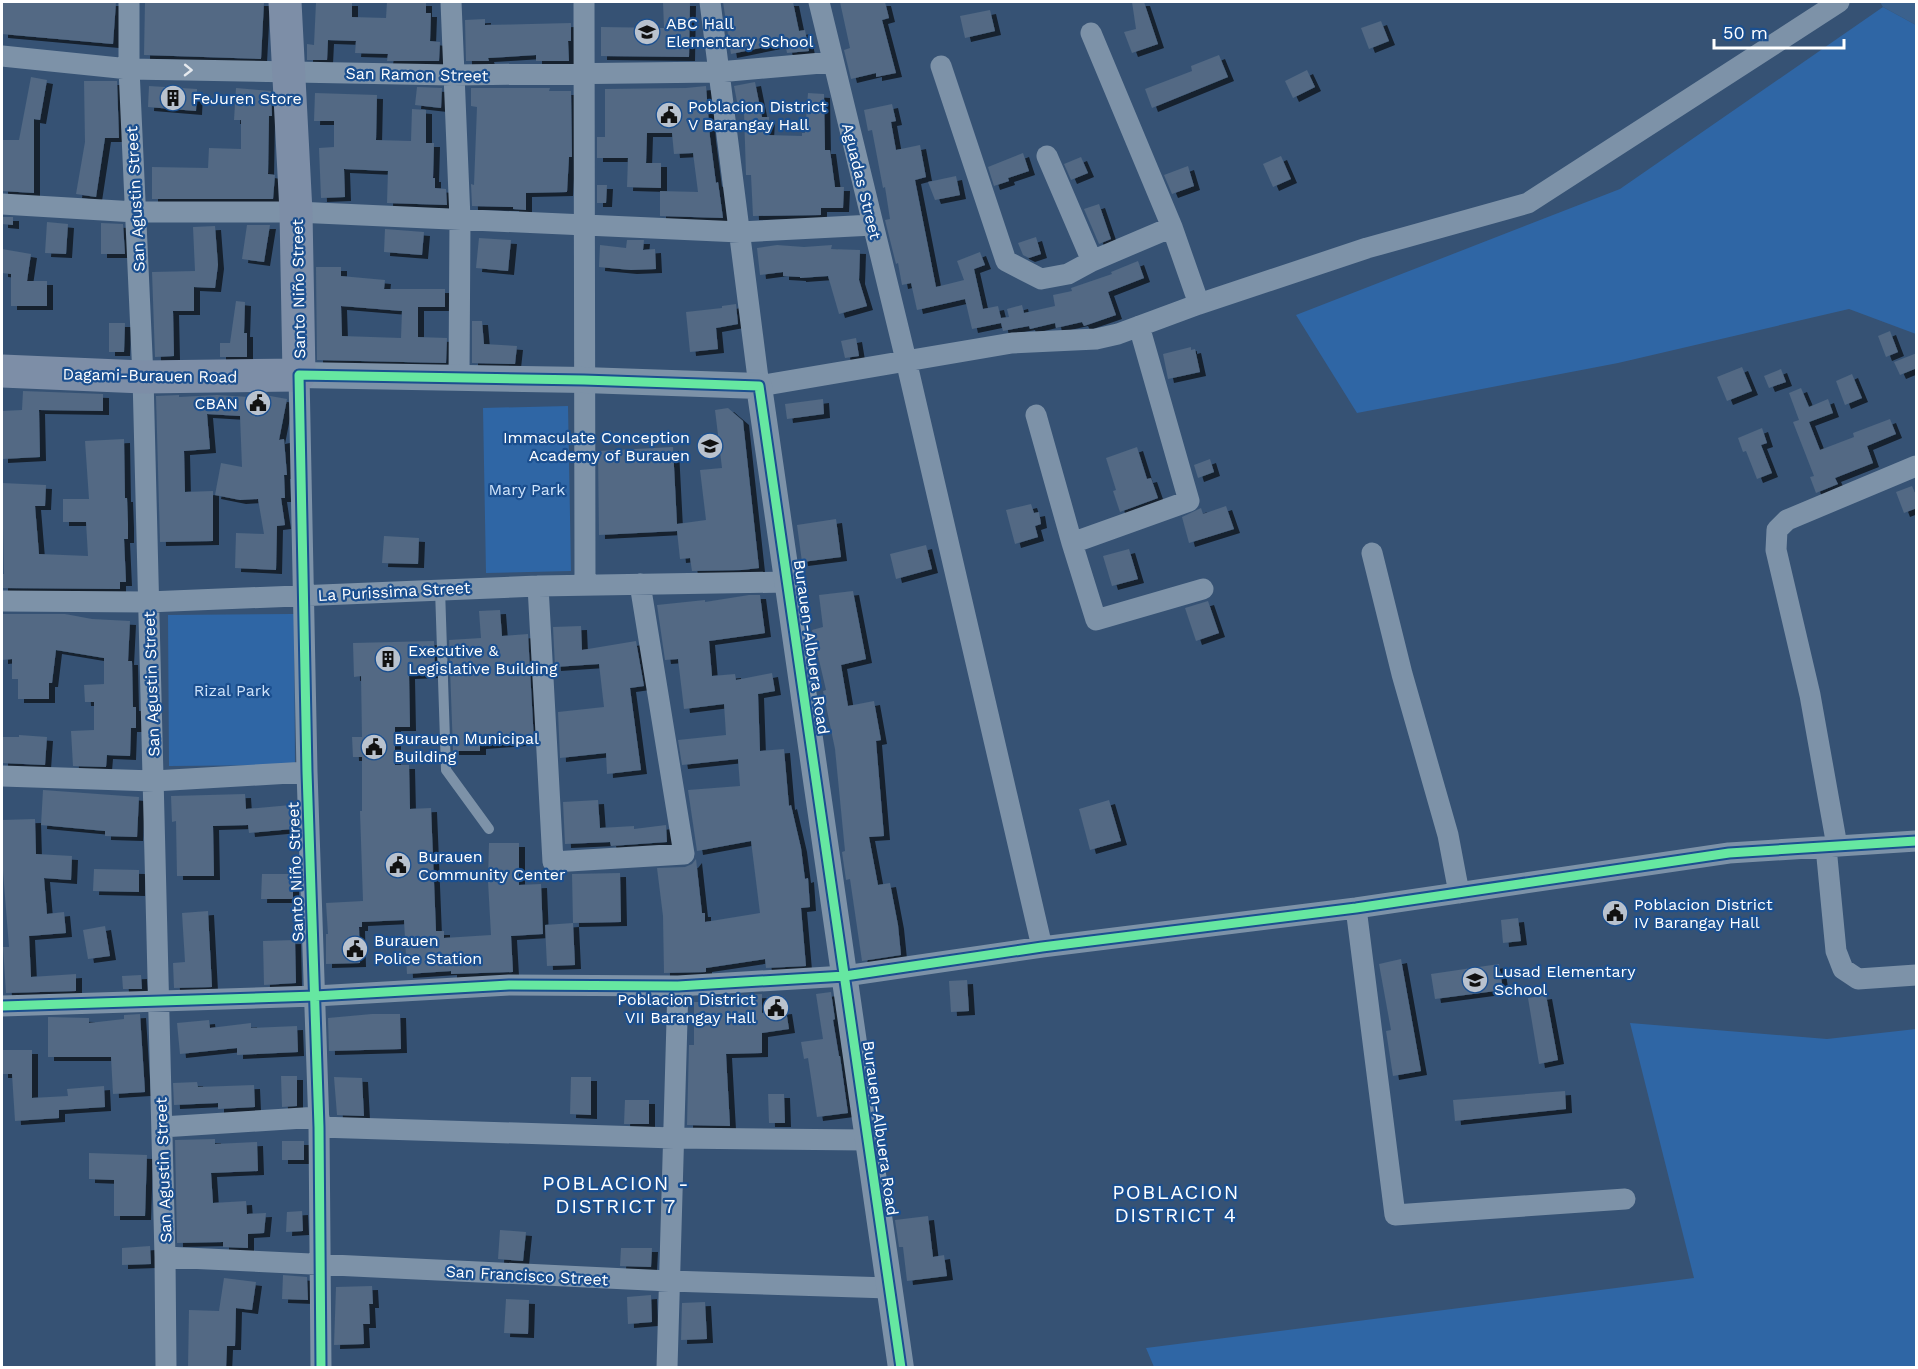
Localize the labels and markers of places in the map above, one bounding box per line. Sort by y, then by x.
place label: ABC Hall Elementary School [666,14,814,51]
school or university icon: ABC Hall Elementary School [632,17,662,47]
building icon: FeJuren Store [158,83,188,113]
place label: FeJuren Store [192,89,302,108]
place label: Poblacion District V Barangay Hall [688,97,827,134]
public building icon: Poblacion District V Barangay Hall [654,100,684,130]
public building icon: CBAN [243,388,273,418]
place label: CBAN [194,394,238,413]
place label: Immaculate Conception Academy of Burauen [503,428,690,465]
school or university icon: Immaculate Conception Academy of Burauen [695,431,725,461]
place label: Executive & Legislative Building [408,641,558,678]
building icon: Executive & Legislative Building [373,644,403,674]
place label: Burauen Municipal Building [394,729,539,766]
public building icon: Burauen Municipal Building [359,732,389,762]
place label: Burauen Community Center [418,847,566,884]
public building icon: Burauen Community Center [383,850,413,880]
place label: Poblacion District IV Barangay Hall [1634,895,1773,932]
public building icon: Poblacion District IV Barangay Hall [1600,898,1630,928]
place label: Burauen Police Station [374,931,482,968]
public building icon: Burauen Police Station [340,934,370,964]
place label: Lusad Elementary School [1494,962,1636,999]
school or university icon: Lusad Elementary School [1460,965,1490,995]
place label: Poblacion District VII Barangay Hall [617,990,756,1027]
public building icon: Poblacion District VII Barangay Hall [761,993,791,1023]

